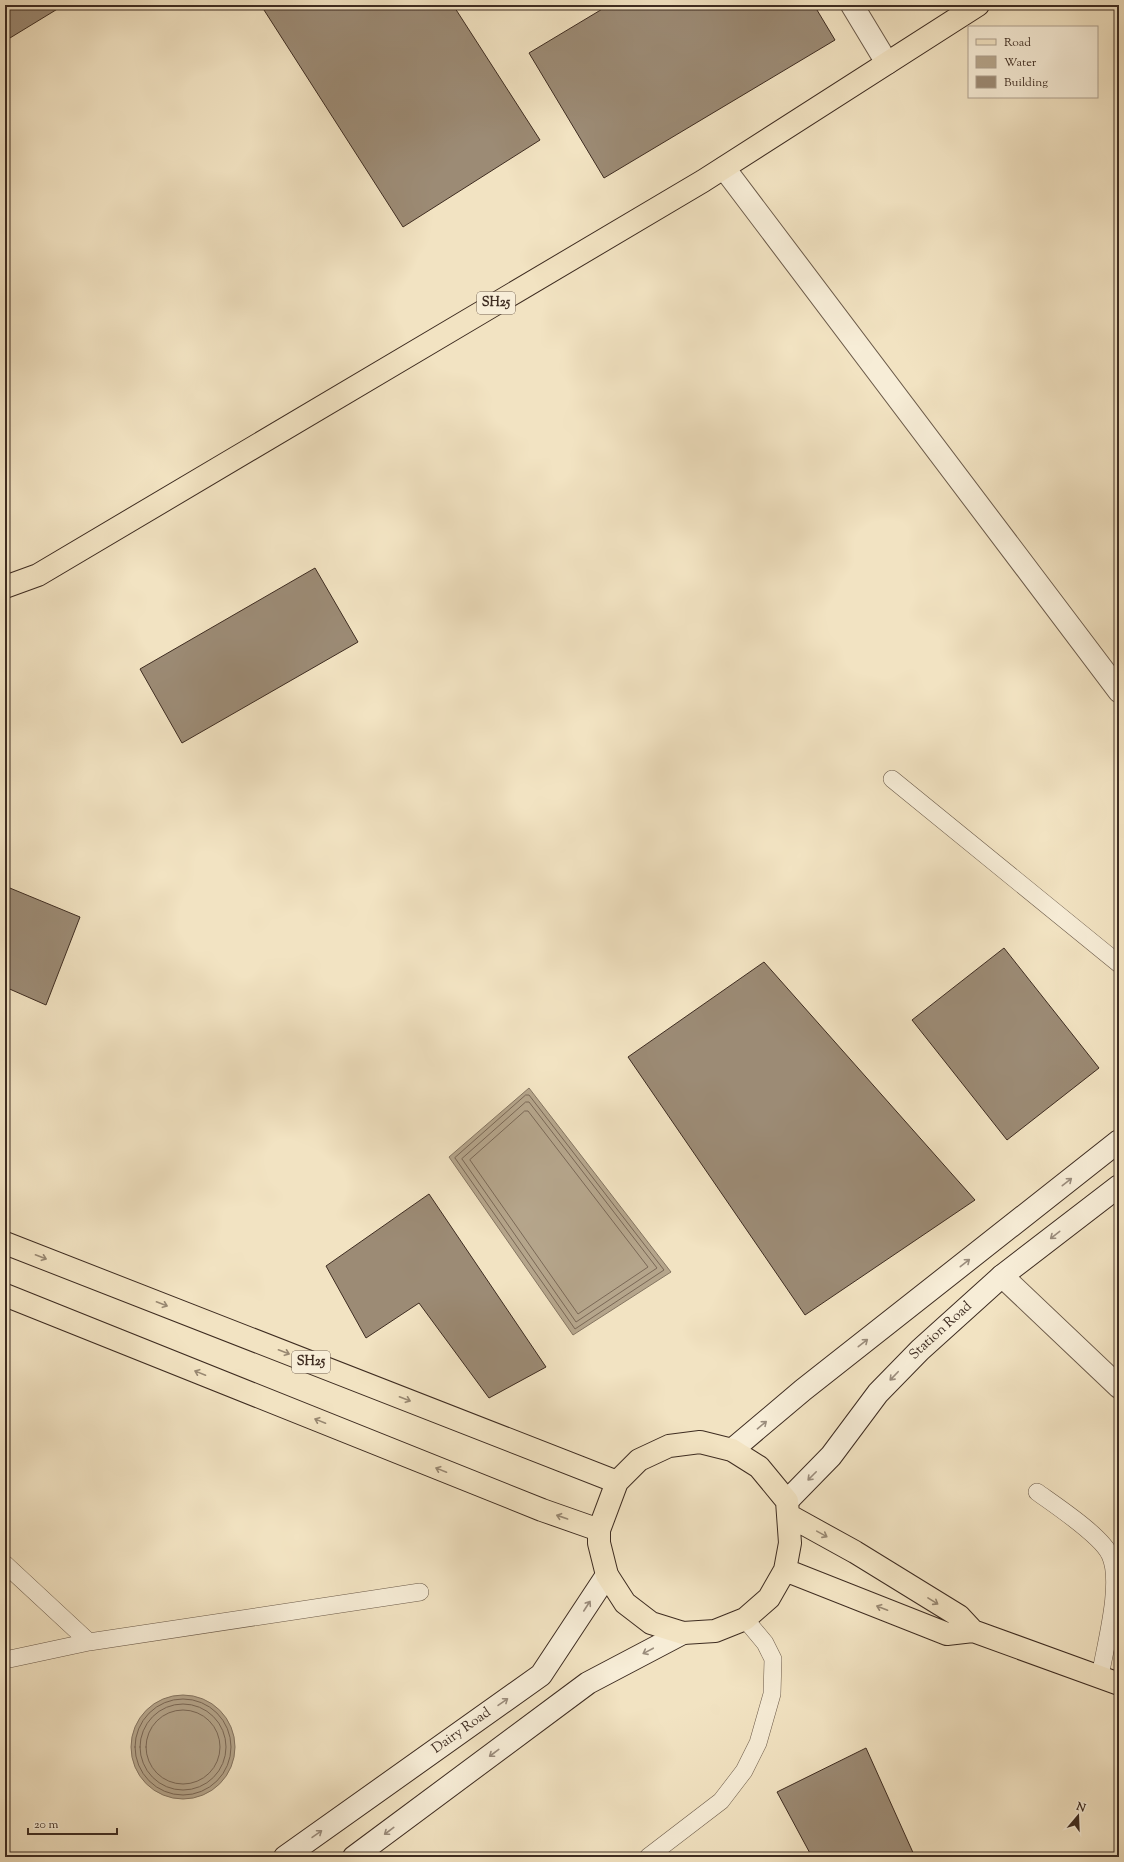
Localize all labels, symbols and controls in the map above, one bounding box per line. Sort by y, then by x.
legend [968,26,1098,98]
text: Road [1004,34,1031,52]
text: Water [1004,54,1037,72]
text: Building [1004,74,1048,92]
road number: SH25 [477,292,515,314]
one-way arrow [1062,1178,1073,1187]
one-way arrow [1049,1231,1060,1239]
one-way arrow [35,1253,47,1261]
one-way arrow [959,1258,970,1267]
street label: Station Road [905,1297,977,1365]
one-way arrow [156,1301,168,1309]
one-way arrow [857,1339,868,1348]
one-way arrow [277,1348,289,1356]
road number: SH25 [292,1351,330,1373]
one-way arrow [194,1368,206,1376]
one-way arrow [889,1371,899,1381]
one-way arrow [398,1395,410,1403]
one-way arrow [315,1417,327,1425]
one-way arrow [756,1420,767,1429]
one-way arrow [435,1465,447,1473]
one-way arrow [807,1471,817,1481]
one-way arrow [556,1513,569,1520]
one-way arrow [816,1530,828,1538]
one-way arrow [928,1596,939,1605]
one-way arrow [583,1601,591,1612]
one-way arrow [877,1604,889,1612]
one-way arrow [643,1648,655,1655]
one-way arrow [497,1698,508,1706]
street label: Dairy Road [428,1703,496,1759]
one-way arrow [488,1749,499,1757]
north arrow [1058,1796,1098,1836]
text: N [1073,1798,1088,1817]
scale bar [28,1810,117,1836]
text: 20 m [34,1816,59,1834]
one-way arrow [384,1826,395,1835]
one-way arrow [311,1830,322,1838]

